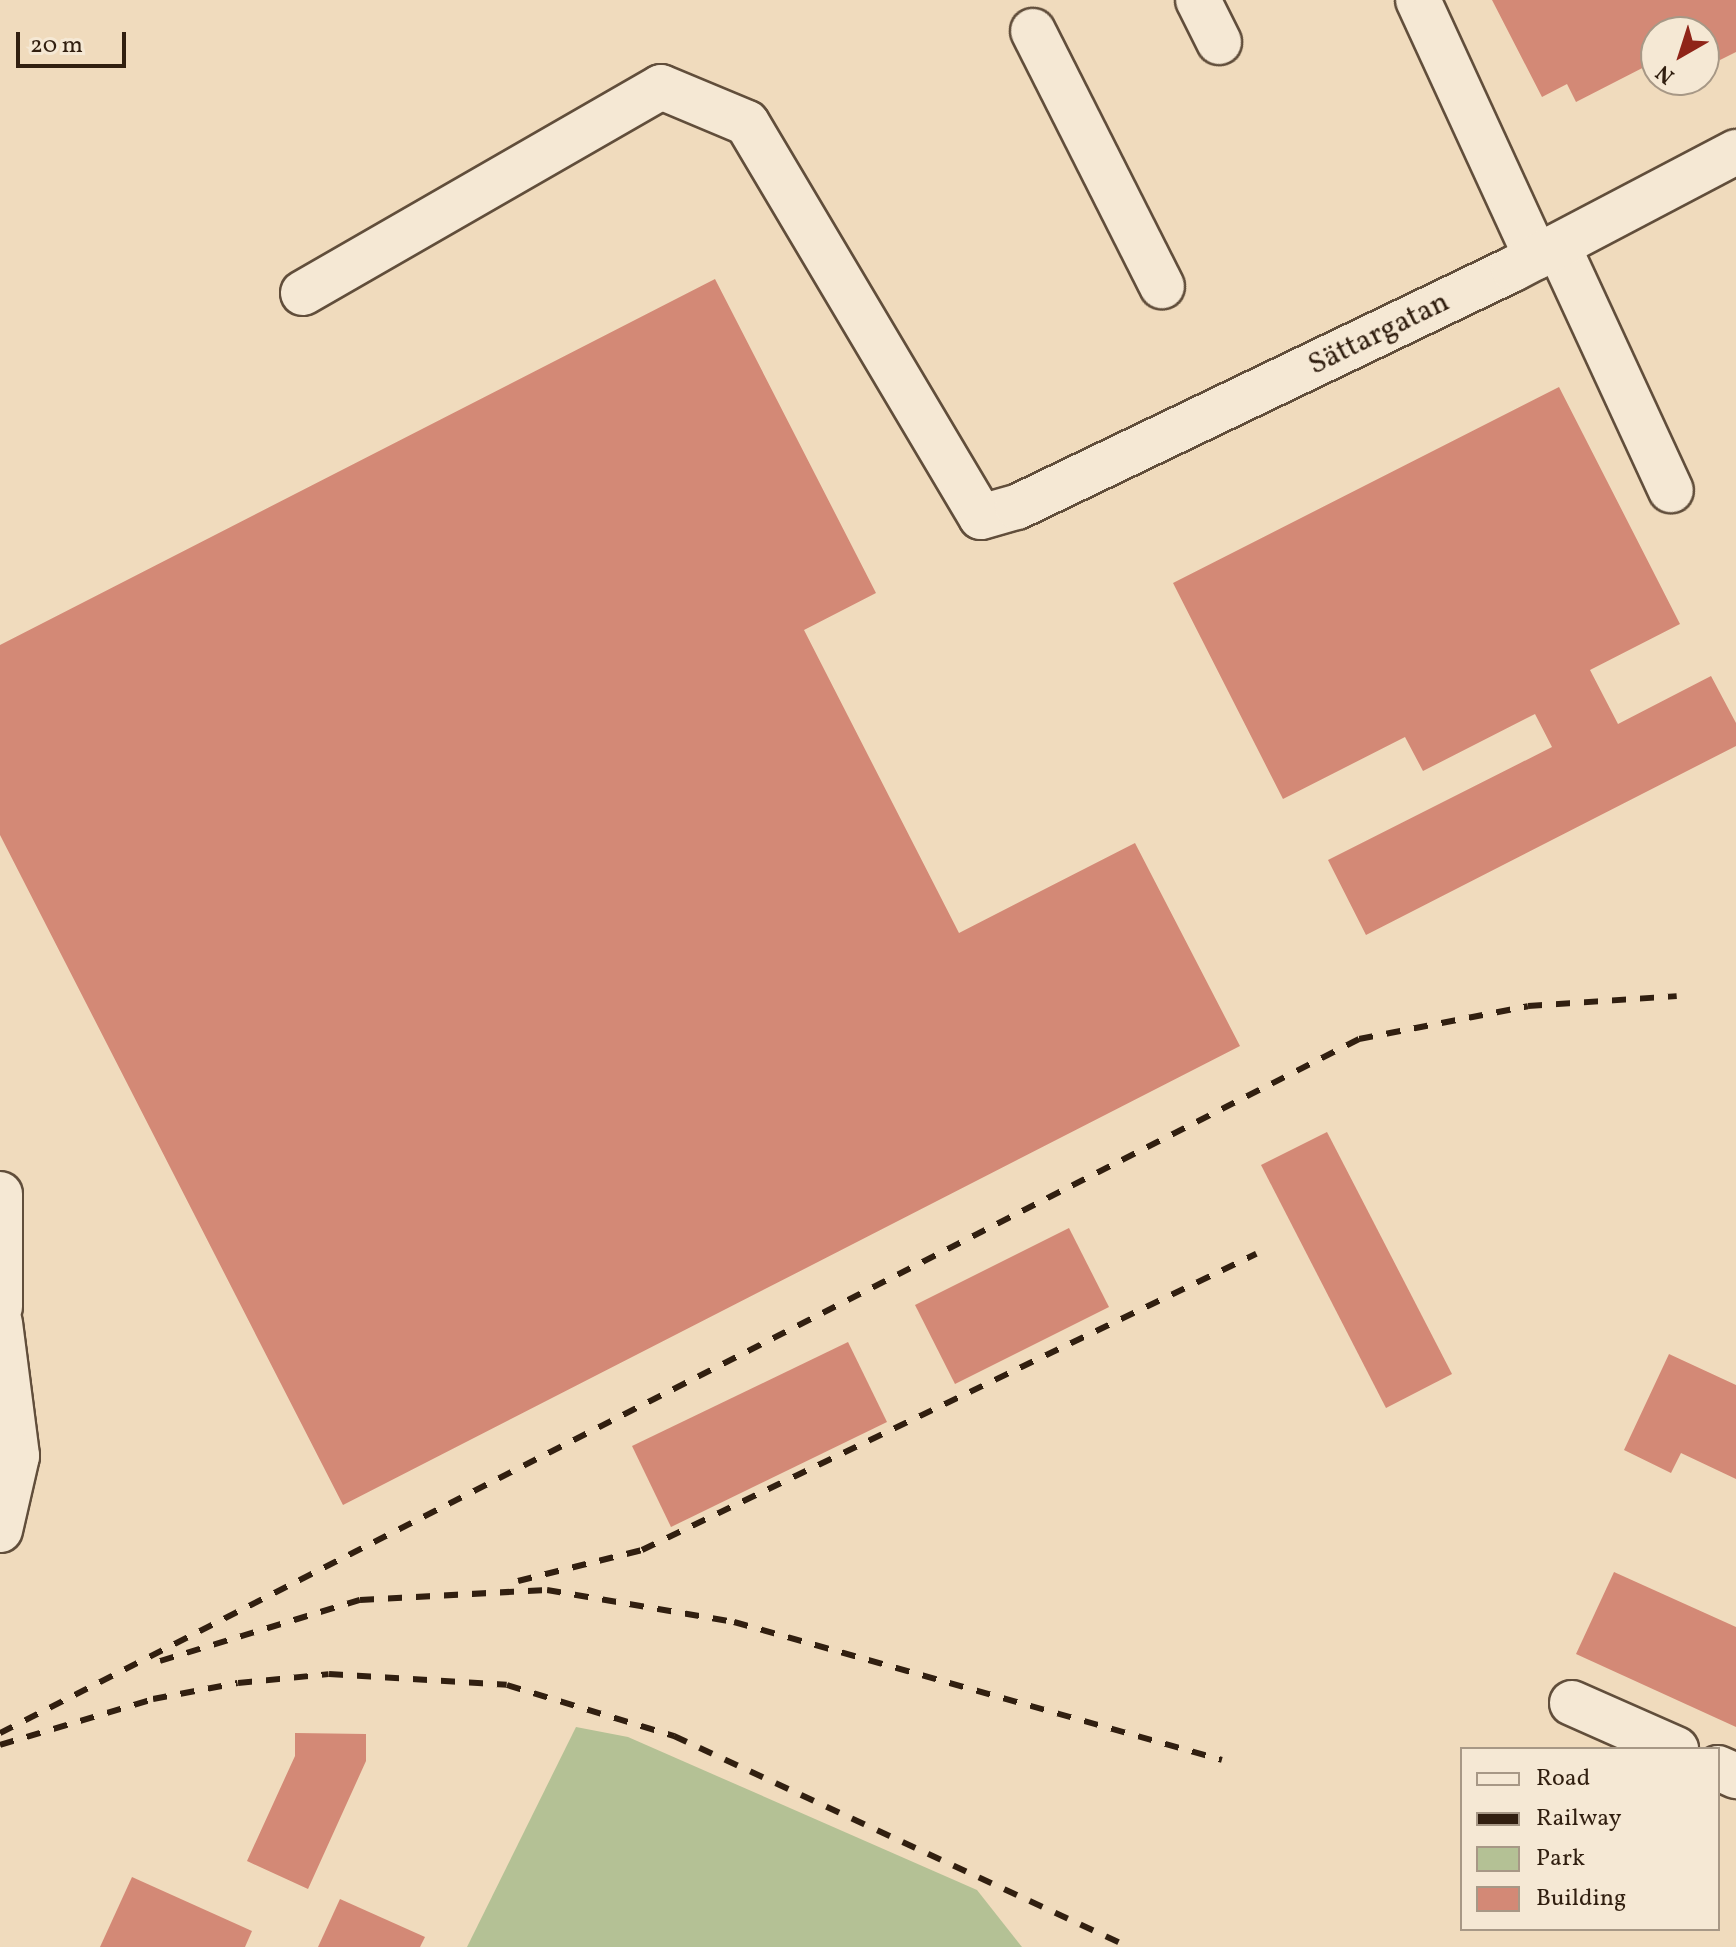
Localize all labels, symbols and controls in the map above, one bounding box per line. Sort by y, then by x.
scale bar [20,16,130,66]
north arrow [1640,16,1720,96]
text: 20 m [30,29,83,63]
text: N [1650,56,1682,91]
street label: Sättargatan [1303,284,1455,384]
legend [1460,1747,1720,1931]
text: Road [1536,1762,1590,1796]
text: Railway [1536,1802,1622,1836]
text: Park [1536,1842,1585,1876]
text: Building [1536,1882,1626,1916]

